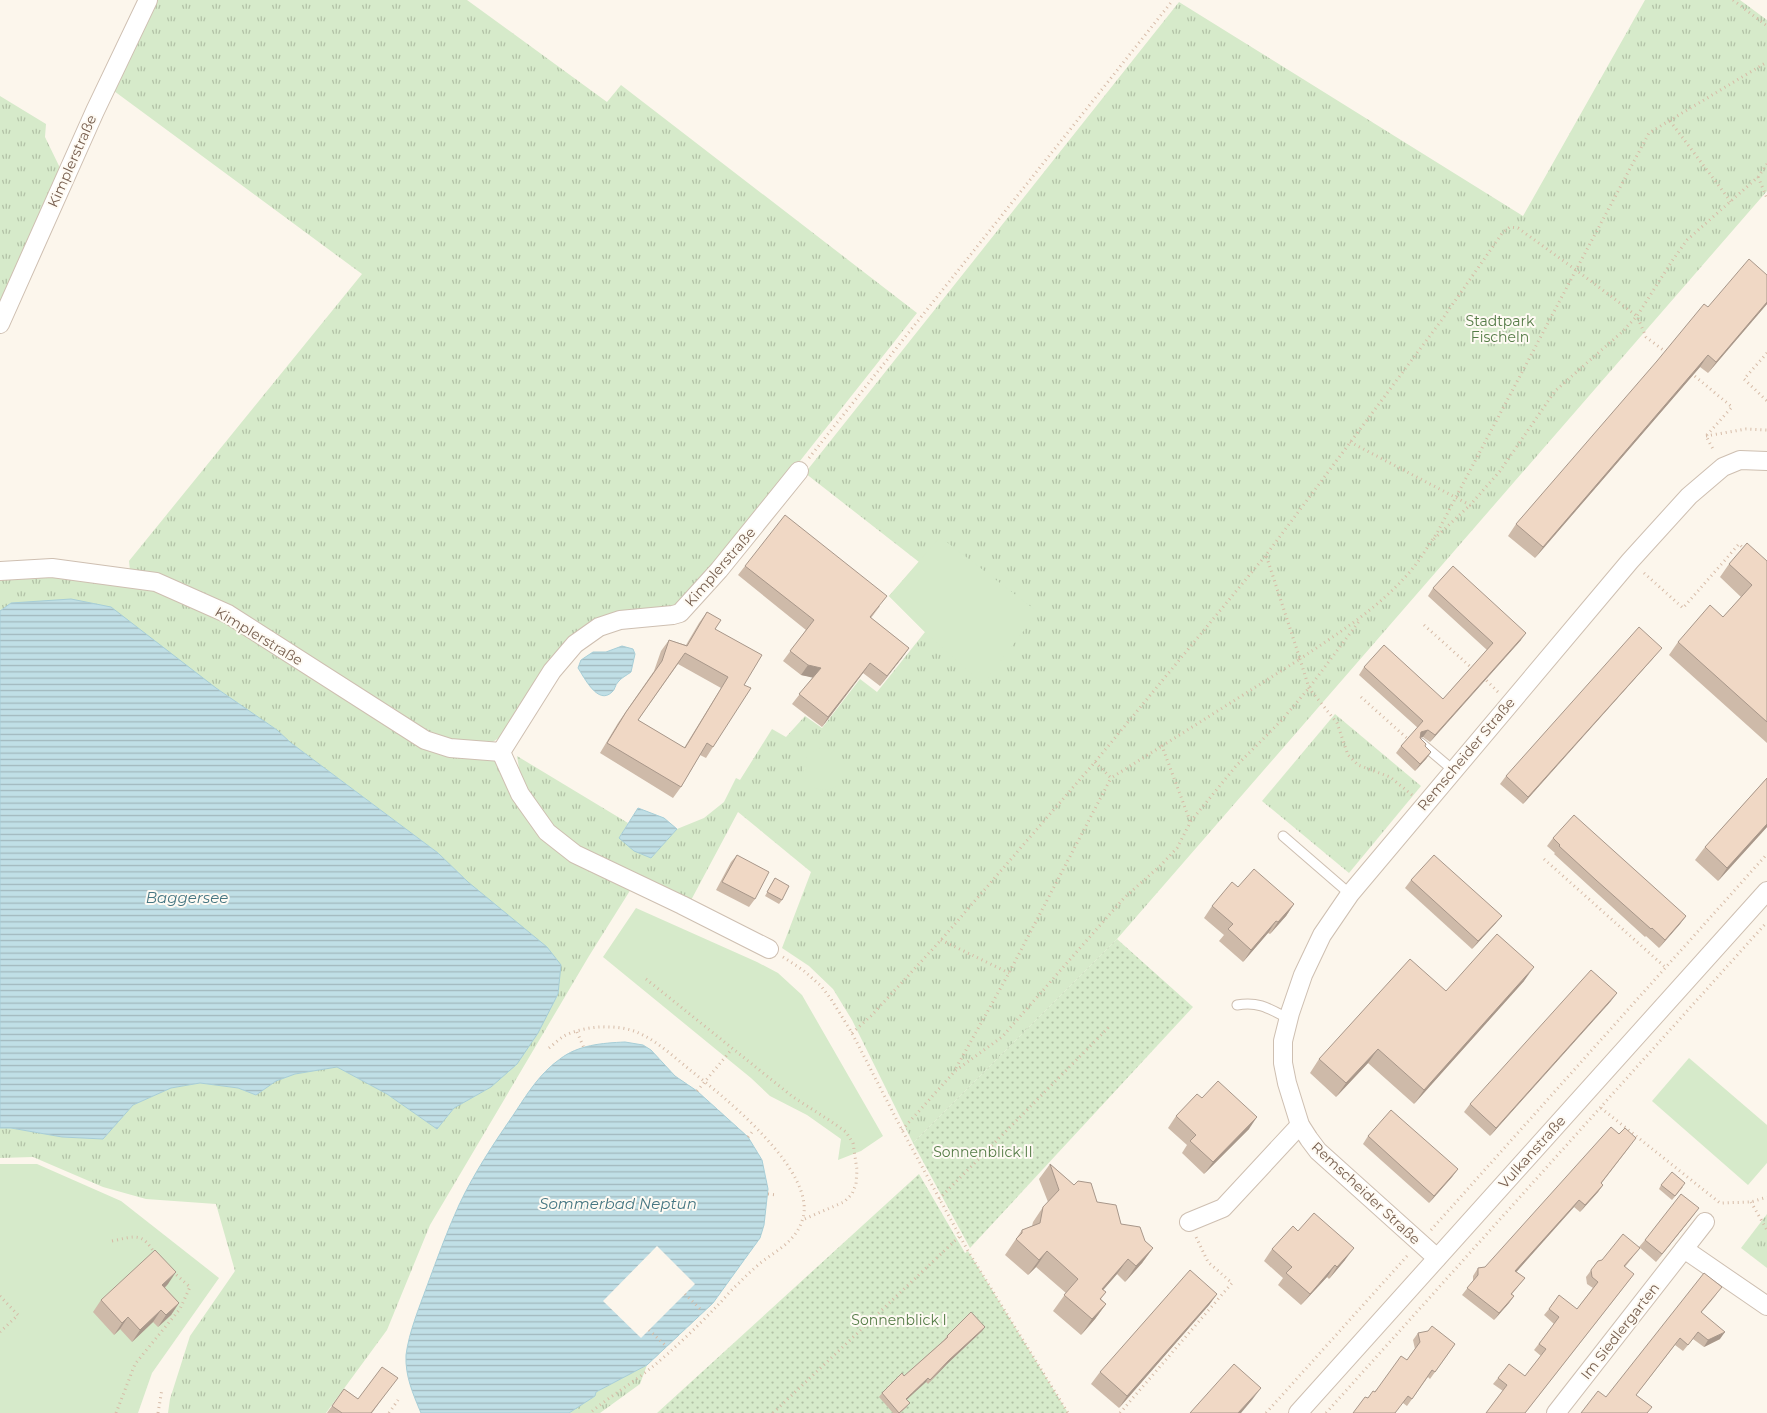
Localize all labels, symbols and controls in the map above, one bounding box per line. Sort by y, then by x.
street label: Kimplerstraße [44,112,100,210]
park label: Stadtpark Fischeln [1466,312,1535,346]
street label: Kimplerstraße [681,524,759,610]
street label: Kimplerstraße [212,603,306,669]
street label: Remscheider Straße [1413,694,1519,814]
water label: Baggersee [146,888,228,907]
street label: Vulkanstraße [1494,1112,1570,1192]
street label: Remscheider Straße [1308,1138,1424,1248]
park label: Sonnenblick II [933,1143,1033,1161]
water label: Sommerbad Neptun [539,1194,697,1213]
street label: Im Siedlergarten [1577,1279,1663,1383]
park label: Sonnenblick I [851,1311,947,1329]

